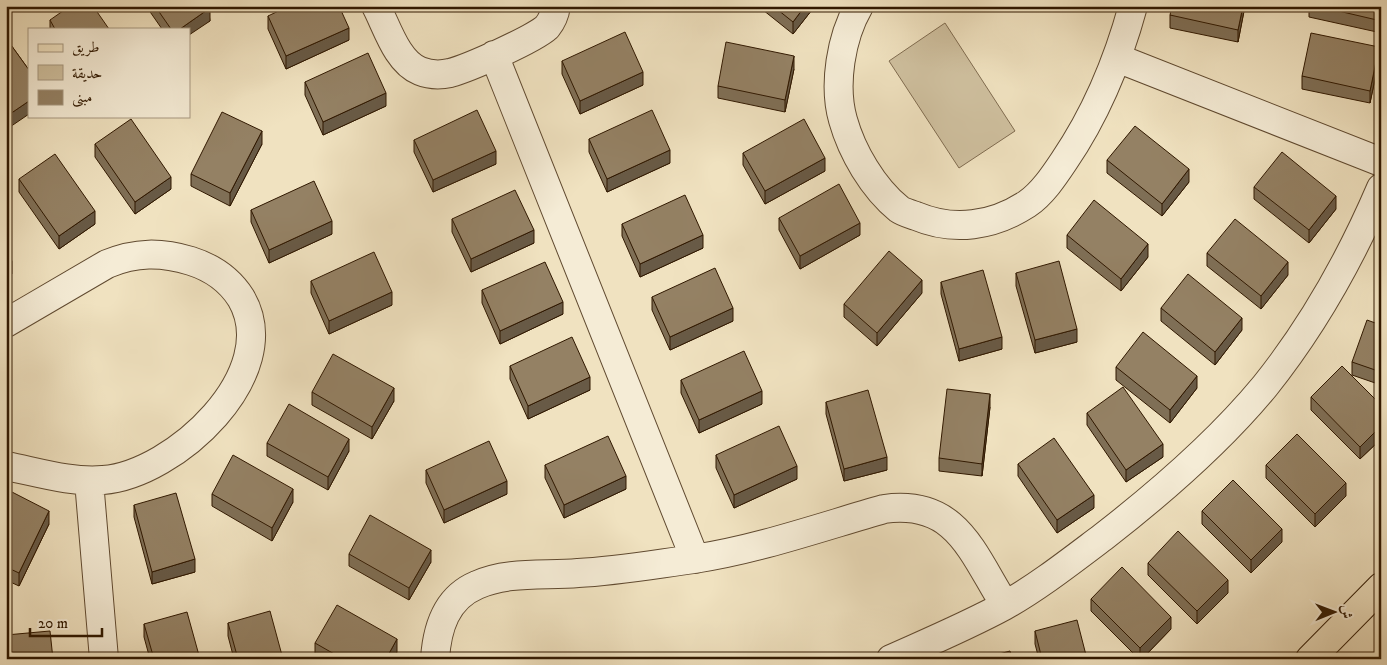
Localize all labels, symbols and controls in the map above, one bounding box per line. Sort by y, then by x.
legend [28,28,190,118]
text: طريق [72,38,99,57]
text: حديقة [72,64,102,83]
text: مبنى [72,88,92,108]
north arrow [1310,588,1360,638]
scale bar [30,605,102,637]
text: ش [1337,605,1355,619]
text: 20 m [38,614,68,633]

